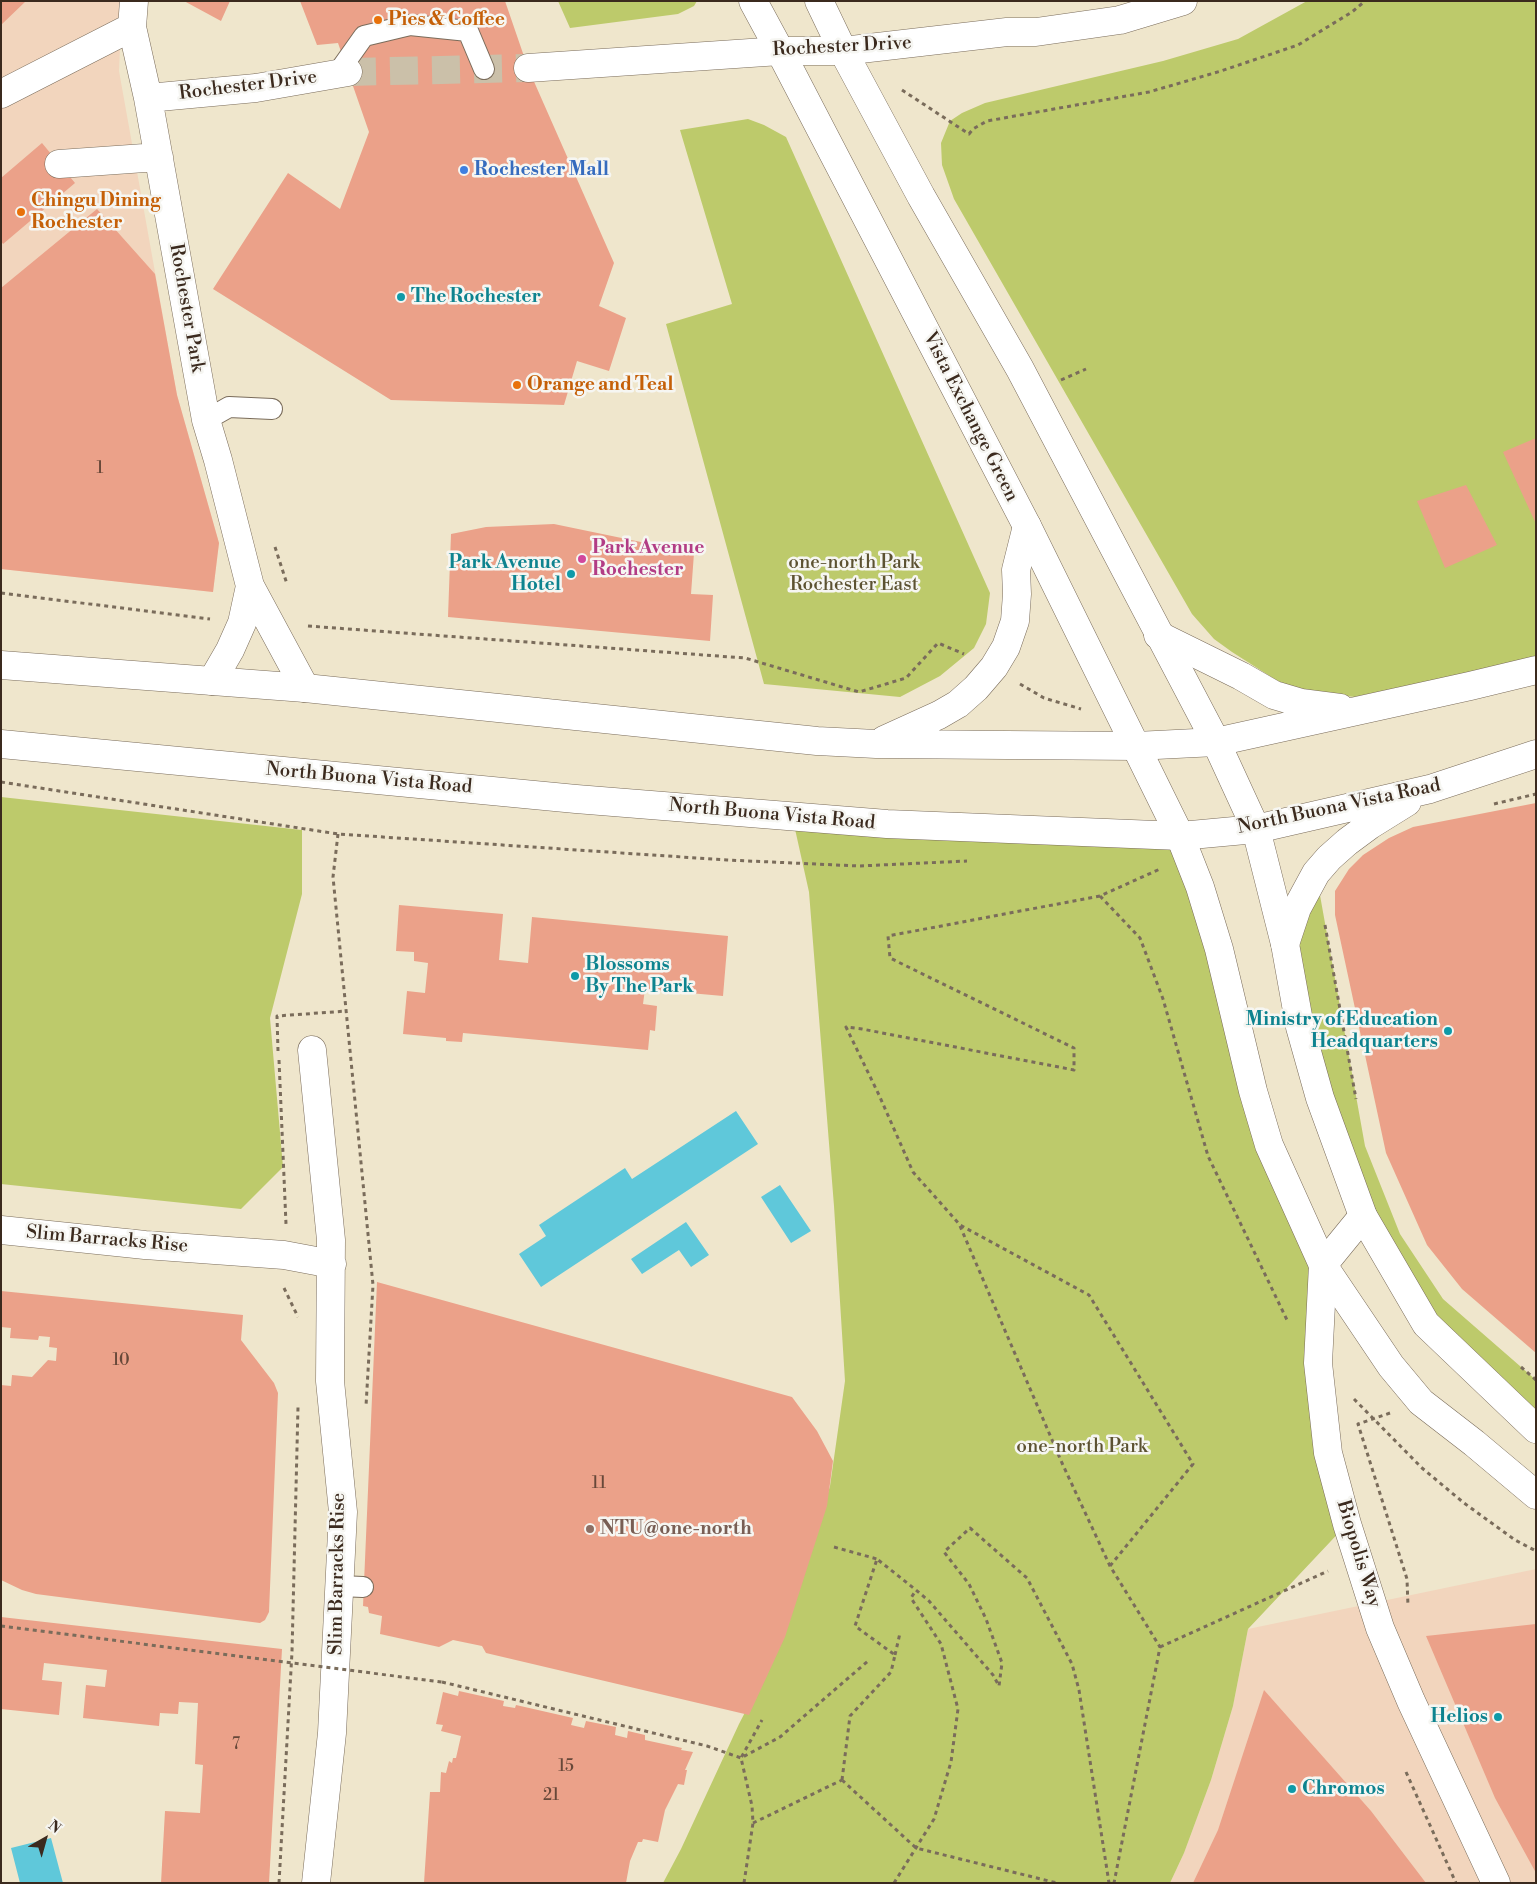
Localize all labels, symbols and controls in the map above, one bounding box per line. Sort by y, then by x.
place label: Pies & Coffee [388,9,505,31]
marker: Pies & Coffee [372,14,384,26]
street label: Rochester Drive [772,32,912,62]
street label: Rochester Drive [178,66,318,106]
place label: Rochester Mall [474,159,609,181]
marker: Rochester Mall [458,164,470,176]
place label: Chingu Dining Rochester [31,190,161,234]
marker: Chingu Dining Rochester [15,206,27,218]
street label: Rochester Park [163,242,209,374]
place label: The Rochester [411,286,541,308]
marker: The Rochester [395,291,407,303]
street label: Vista Exchange Green [917,328,1023,506]
place label: Orange and Teal [527,374,674,396]
marker: Orange and Teal [511,379,523,391]
house number: 1 [97,459,103,479]
place label: Park Avenue Rochester [592,537,704,581]
place label: Park Avenue Hotel [449,552,561,596]
park label: one-north Park Rochester East [788,552,920,596]
marker: Park Avenue Rochester [576,553,588,565]
marker: Park Avenue Hotel [565,568,577,580]
street label: North Buona Vista Road [265,759,473,799]
street label: North Buona Vista Road [1235,774,1443,840]
street label: North Buona Vista Road [668,795,876,835]
place label: Blossoms By The Park [585,954,694,998]
marker: Blossoms By The Park [569,970,581,982]
place label: Ministry of Education Headquarters [1245,1009,1438,1053]
marker: Ministry of Education Headquarters [1442,1025,1454,1037]
street label: Slim Barracks Rise [25,1222,189,1258]
house number: 10 [113,1351,129,1371]
park label: one-north Park [1016,1436,1148,1458]
house number: 11 [592,1474,606,1494]
street label: Slim Barracks Rise [325,1493,351,1655]
street label: Biopolis Way [1331,1498,1385,1610]
place label: NTU@one-north [600,1518,752,1540]
marker: NTU@one-north [584,1523,596,1535]
place label: Helios [1430,1706,1488,1728]
marker: Helios [1492,1711,1504,1723]
house number: 7 [232,1735,240,1755]
house number: 15 [558,1757,574,1777]
place label: Chromos [1302,1778,1385,1800]
marker: Chromos [1286,1783,1298,1795]
house number: 21 [543,1786,559,1806]
north arrow [20,1814,70,1864]
text: N [44,1817,64,1838]

